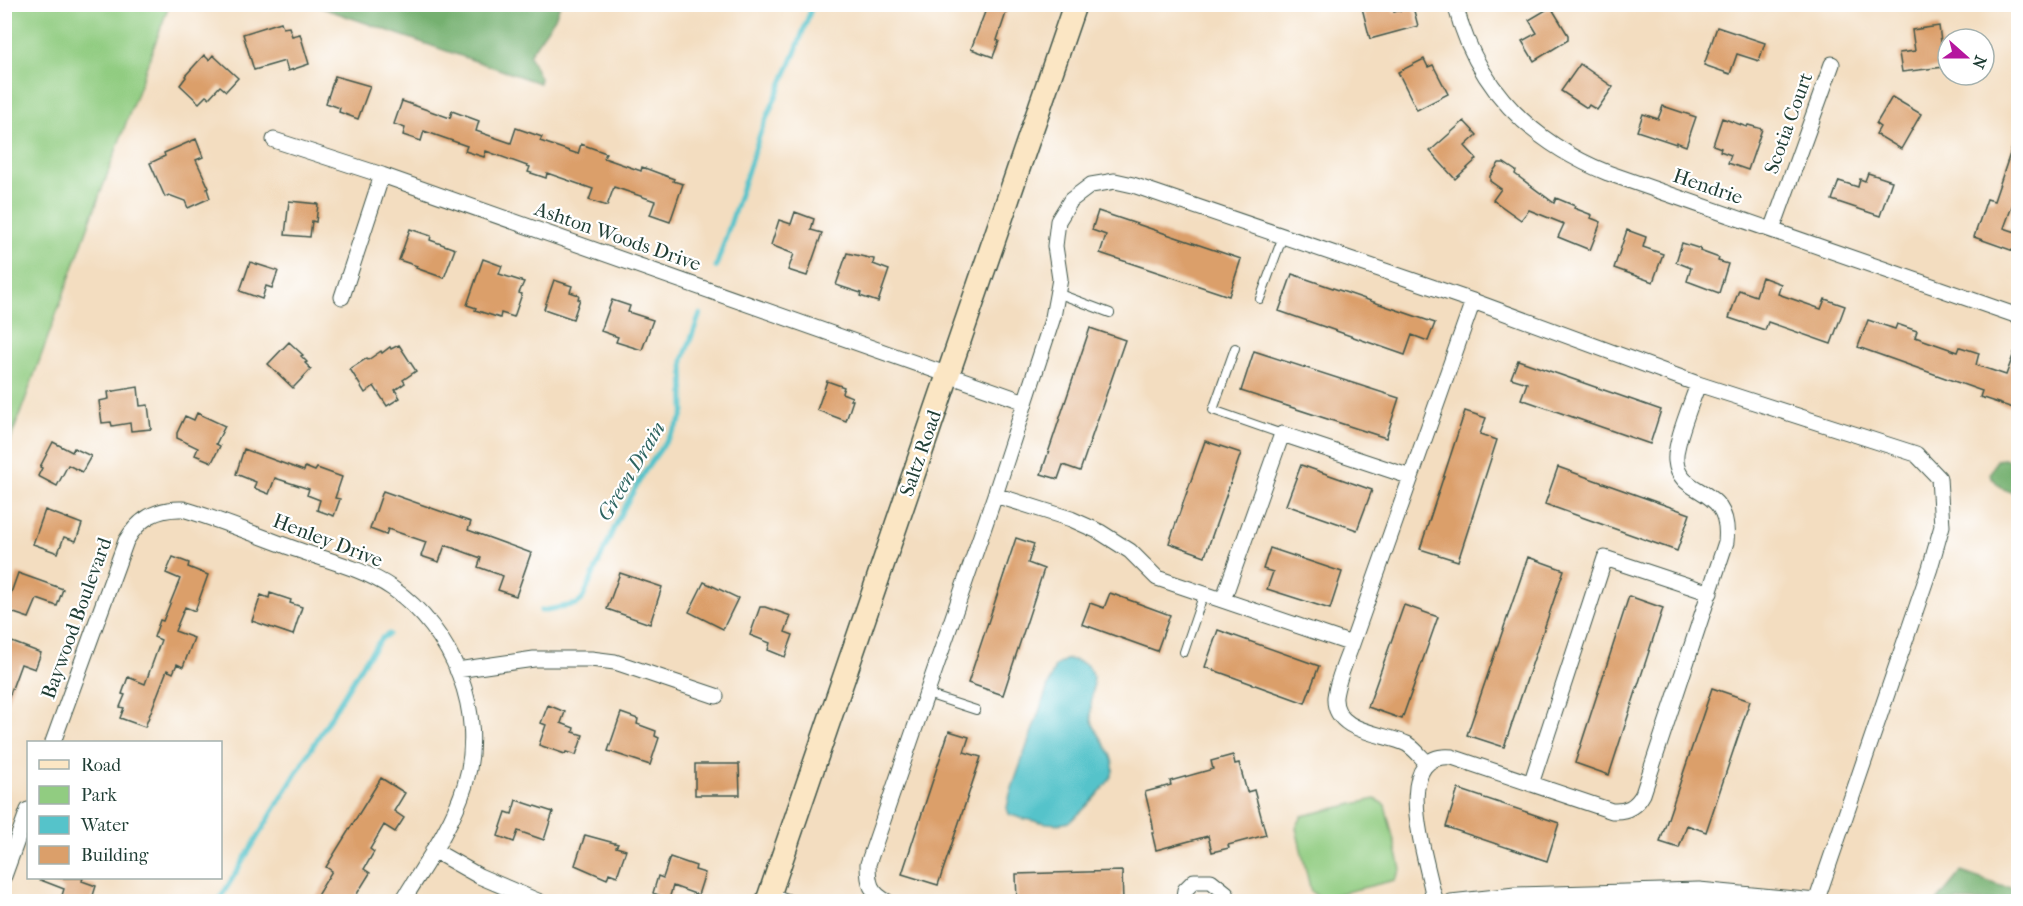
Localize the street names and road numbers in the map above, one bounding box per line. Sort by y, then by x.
street label: Scotia Court [1759,69,1817,177]
street label: Hendrie [1670,164,1746,209]
street label: Ashton Woods Drive [531,197,704,276]
street label: Saltz Road [895,406,946,499]
street label: Henley Drive [270,509,386,572]
street label: Baywood Boulevard [37,533,117,702]

